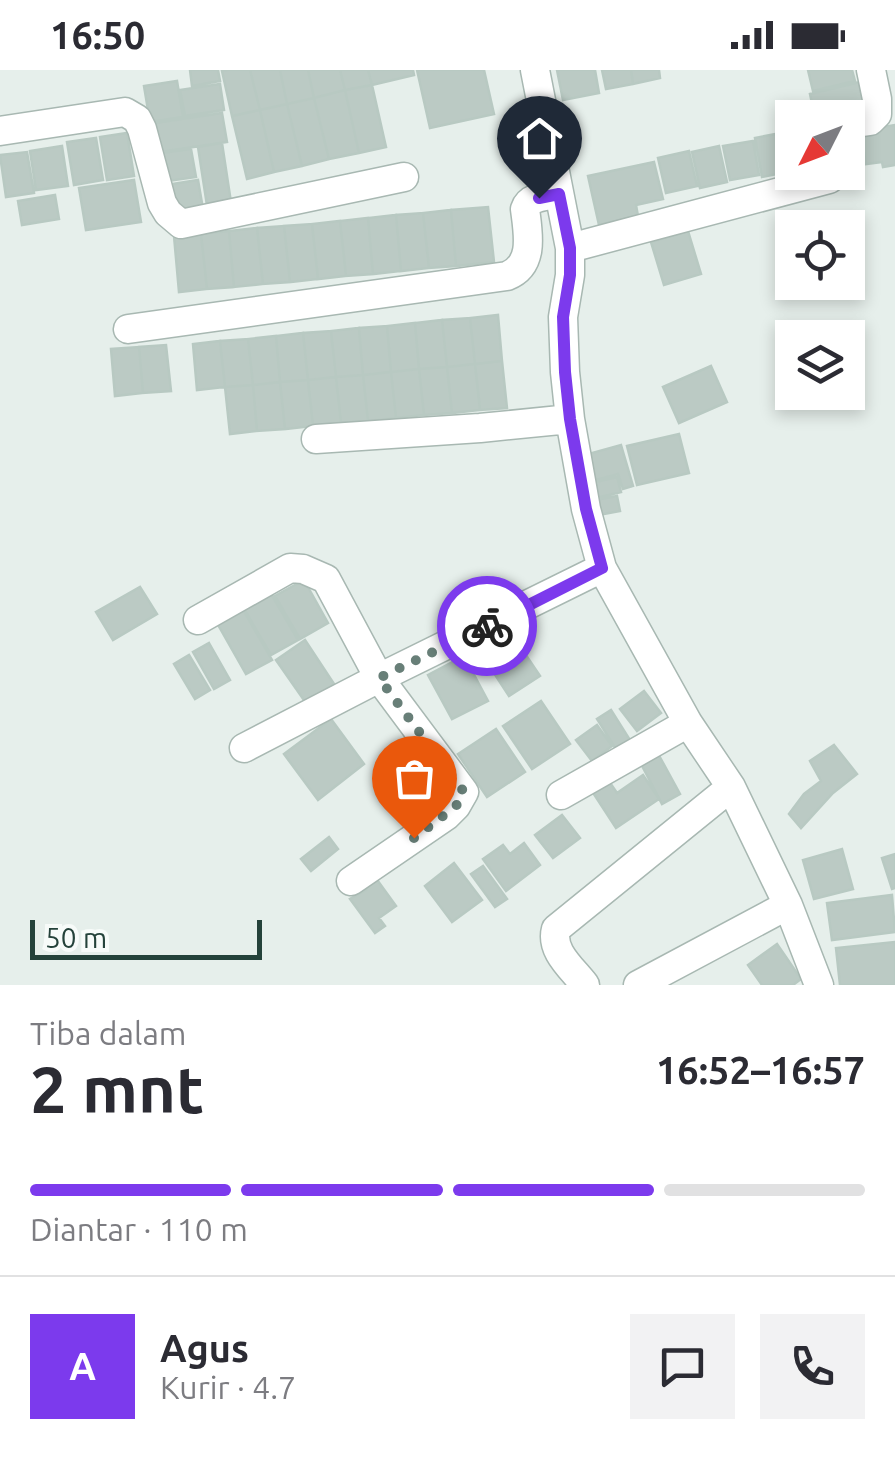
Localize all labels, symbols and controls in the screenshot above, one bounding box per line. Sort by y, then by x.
text: 16:50 [50,14,145,56]
pin [497,96,582,199]
north arrow [775,100,865,190]
map controls [775,100,865,410]
icon: home [512,111,567,166]
button: locate [775,210,865,300]
button: layers [775,320,865,410]
courier [437,576,537,676]
icon: bike [460,599,515,654]
pin [372,736,457,839]
icon: bag [387,751,442,806]
scale bar [30,915,262,960]
text: 50 m [45,922,107,953]
text: Tiba dalam [30,1015,186,1051]
text: 16:52–16:57 [656,1049,865,1091]
text: 2 mnt [30,1052,204,1125]
text: Diantar · 110 m [30,1211,248,1247]
button: chat [630,1314,735,1419]
button: phone [760,1314,865,1419]
text: Agus [160,1327,249,1369]
text: A [69,1345,96,1387]
text: Kurir · 4.7 [160,1369,296,1405]

